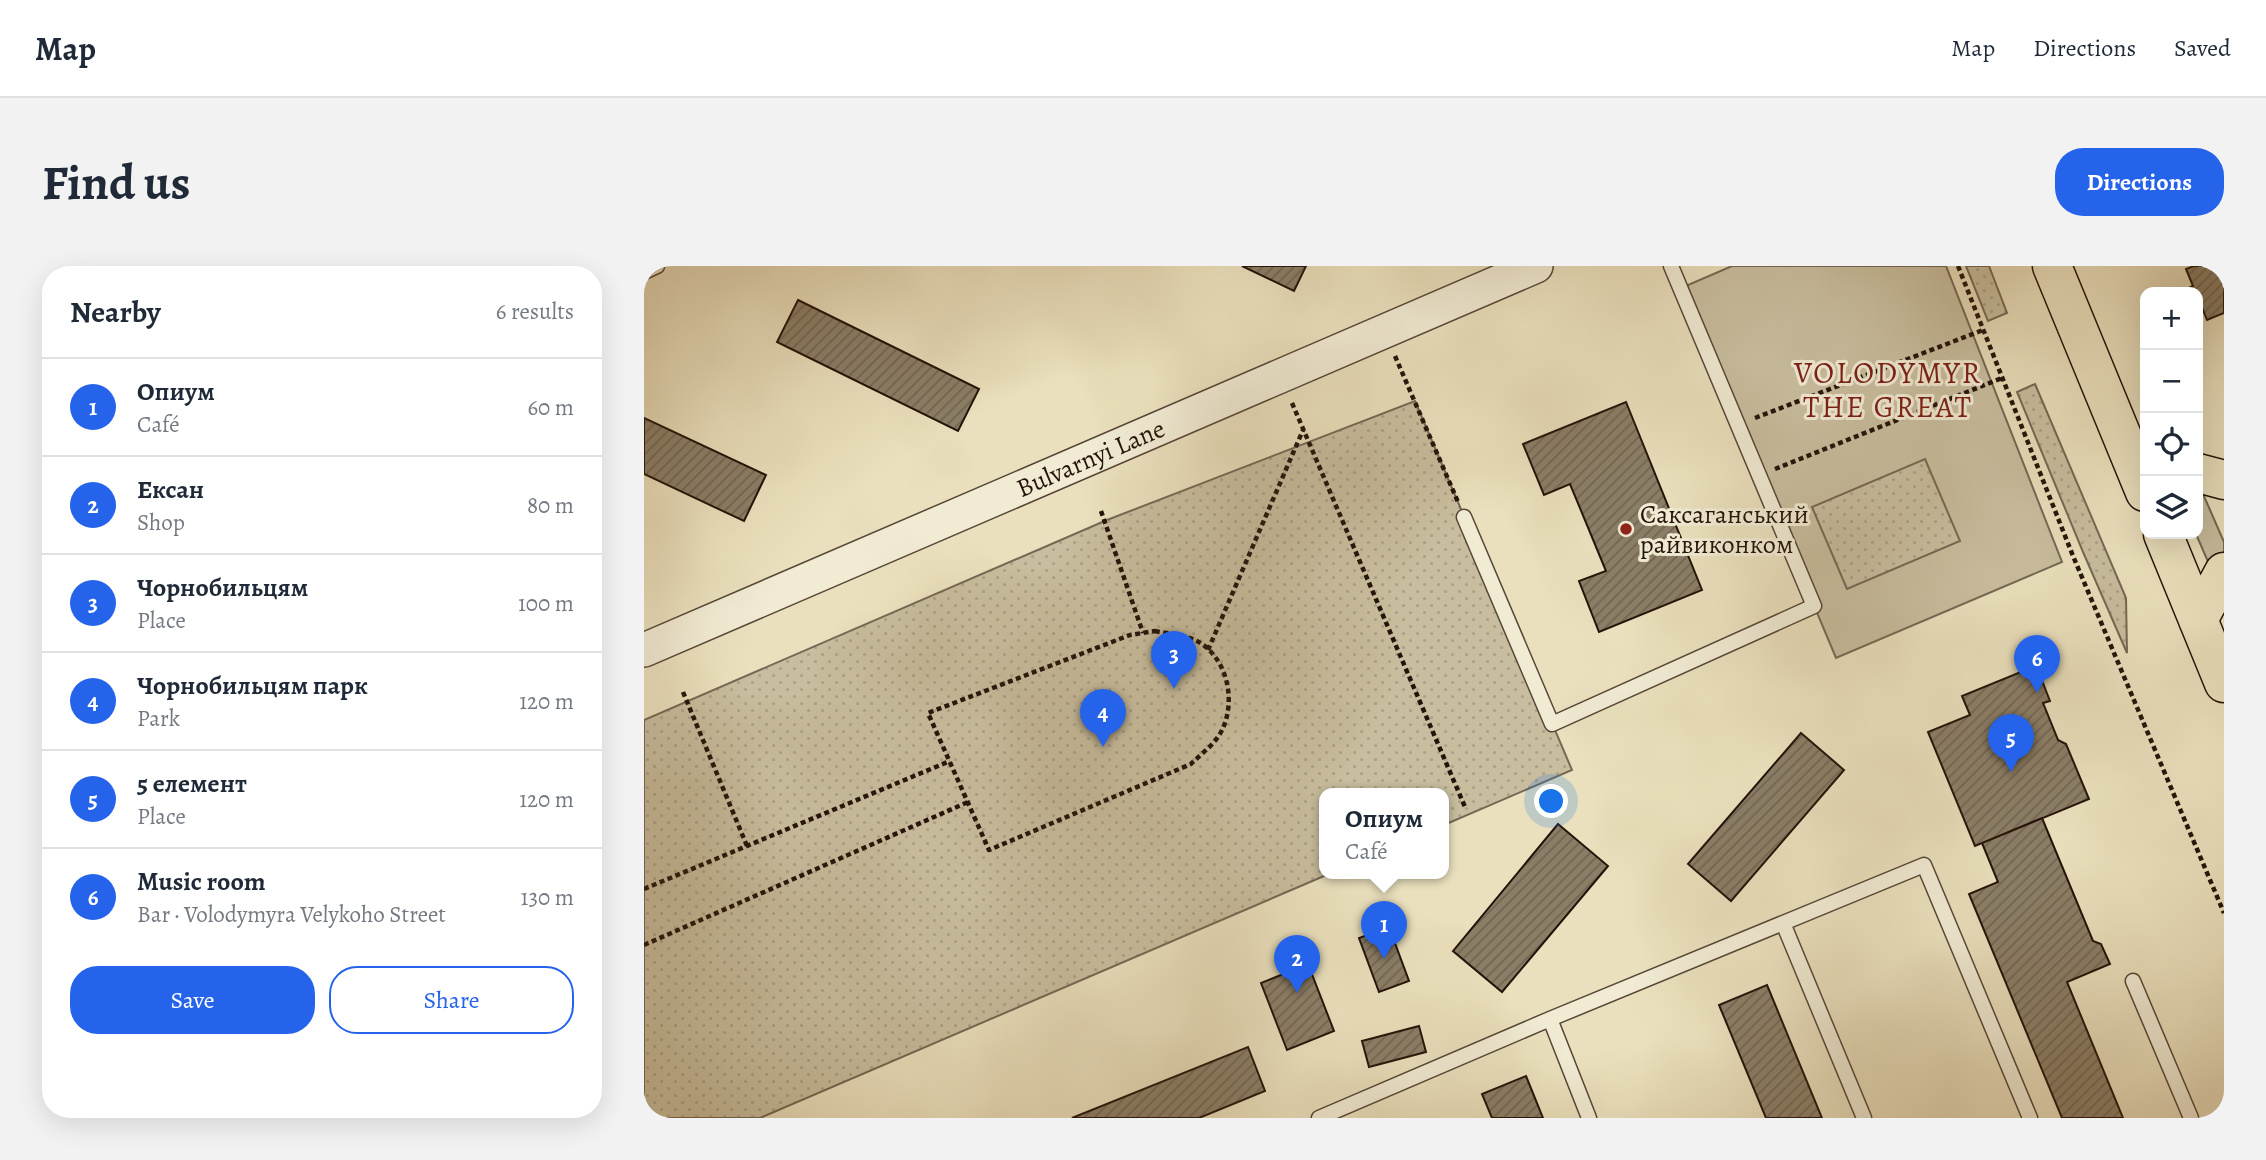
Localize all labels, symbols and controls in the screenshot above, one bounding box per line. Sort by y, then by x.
text: Map [35,26,96,71]
text: Map [1951,32,1995,64]
text: Directions [2033,32,2136,64]
text: Saved [2174,32,2231,64]
button: Directions [2055,148,2224,216]
text: Find us [42,149,190,216]
map controls [2140,287,2203,539]
button: + [2140,287,2203,350]
text: Nearby [70,292,161,332]
text: 6 results [496,296,574,327]
button: − [2140,350,2203,413]
district label: VOLODYMYR THE GREAT [1793,353,1982,427]
text: Опиум [137,374,215,409]
text: 1 [89,392,97,423]
text: 60 m [527,392,574,423]
text: Café [137,409,180,440]
street label: Bulvarnyi Lane [1011,411,1170,506]
button: locate [2140,413,2203,476]
text: Ексан [137,472,204,507]
button: layers [2140,476,2203,539]
text: 2 [87,490,99,521]
text: 80 m [527,490,574,521]
place label: Саксаганський райвиконком [1640,497,1809,562]
text: Shop [137,507,185,538]
marker: Саксаганський райвиконком [1618,521,1634,537]
text: Чорнобильцям [137,570,308,605]
text: 3 [88,588,98,619]
text: 100 m [518,588,574,619]
text: Place [137,605,186,636]
pin: 3 [1151,631,1197,689]
pin: 6 [2014,635,2060,693]
text: Чорнобильцям парк [137,668,368,703]
text: 4 [88,686,98,717]
text: 120 m [519,686,574,717]
pin: 4 [1080,689,1126,747]
text: Park [137,703,180,734]
pin: 5 [1988,714,2034,772]
text: 5 елемент [137,766,247,801]
text: 5 [88,784,98,815]
text: 120 m [519,784,574,815]
your location [1534,784,1568,818]
popup [1319,788,1449,879]
text: Place [137,801,186,832]
text: Опиум [1345,801,1423,836]
text: Café [1345,836,1388,867]
text: Music room [137,864,266,899]
text: 6 [88,882,98,913]
text: 130 m [521,882,574,913]
text: Bar · Volodymyra Velykoho Street [137,899,446,930]
pin: 1 [1361,901,1407,959]
pin: 2 [1274,935,1320,993]
button: Save [70,966,315,1034]
button: Share [329,966,574,1034]

